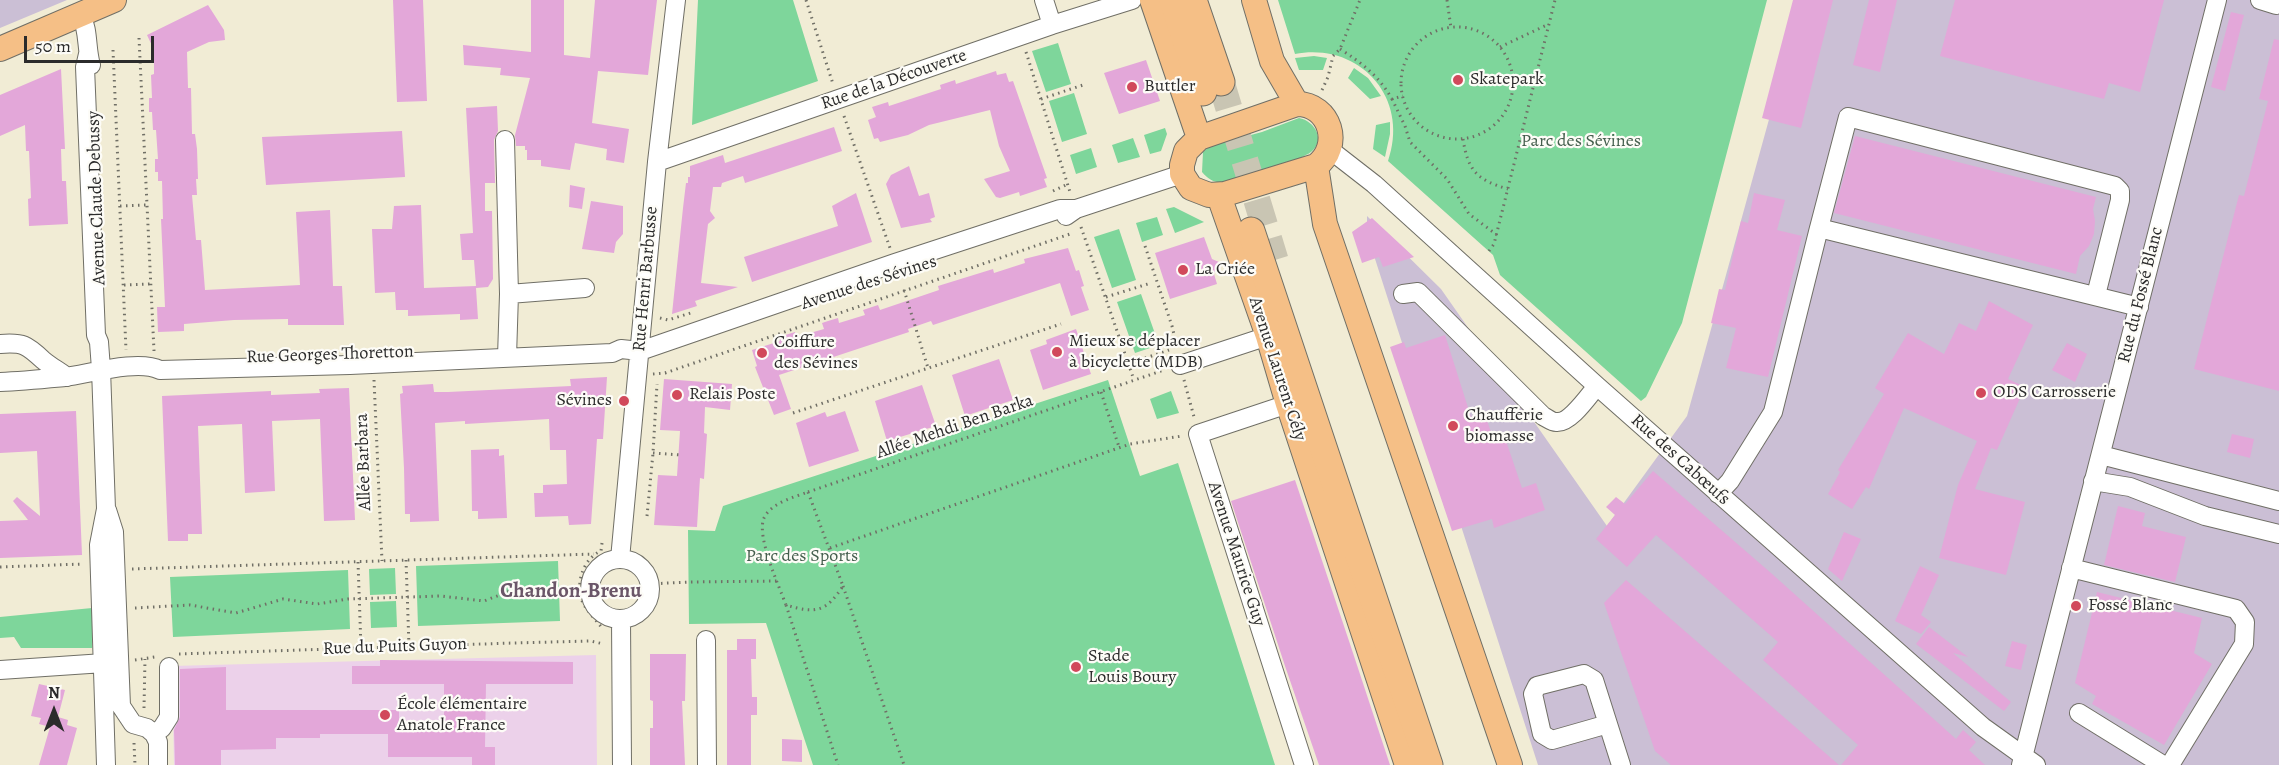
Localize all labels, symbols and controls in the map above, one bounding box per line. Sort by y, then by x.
scale bar [27,24,158,62]
text: 50 m [35,34,71,58]
street label: Rue de la Découverte [818,45,970,115]
place label: Skatepark [1470,69,1544,91]
marker: Skatepark [1451,73,1465,87]
place label: Buttler [1144,76,1196,98]
marker: Buttler [1125,80,1139,94]
street label: Avenue Claude Debussy [83,111,111,285]
park label: Parc des Sévines [1521,131,1641,153]
street label: Rue Henri Barbusse [629,205,663,353]
street label: Rue du Fossé Blanc [2114,225,2168,365]
street label: Avenue des Sévines [799,251,939,315]
place label: La Criée [1195,259,1255,281]
marker: La Criée [1176,263,1190,277]
street label: Avenue Laurent Cély [1244,294,1310,444]
place label: Mieux se déplacer à bicyclette (MDB) [1069,331,1203,374]
place label: Coiffure des Sévines [774,332,858,374]
street label: Rue Georges Thoretton [246,341,414,369]
marker: Mieux se déplacer à bicyclette (MDB) [1050,345,1064,359]
marker: Coiffure des Sévines [755,346,769,360]
place label: ODS Carrosserie [1993,382,2116,404]
place label: Relais Poste [689,384,775,406]
marker: ODS Carrosserie [1974,386,1988,400]
marker: Relais Poste [670,388,684,402]
place label: Sévines [557,390,612,412]
street label: Allée Mehdi Ben Barka [874,390,1036,464]
marker: Sévines [617,394,631,408]
place label: Chaufferie biomasse [1465,405,1543,448]
street label: Rue des Cabœufs [1626,410,1734,510]
street label: Allée Barbara [352,413,376,511]
marker: Chaufferie biomasse [1446,419,1460,433]
street label: Avenue Maurice Guy [1202,479,1270,629]
park label: Parc des Sports [746,546,858,568]
district label: Chandon-Brenu [500,579,642,605]
place label: Fossé Blanc [2088,595,2172,617]
marker: Fossé Blanc [2069,599,2083,613]
street label: Rue du Puits Guyon [323,634,467,660]
place label: Stade Louis Boury [1088,646,1176,688]
marker: Stade Louis Boury [1069,660,1083,674]
north arrow [24,681,84,741]
text: N [48,682,60,704]
place label: École élémentaire Anatole France [397,694,527,736]
marker: École élémentaire Anatole France [378,708,392,722]

